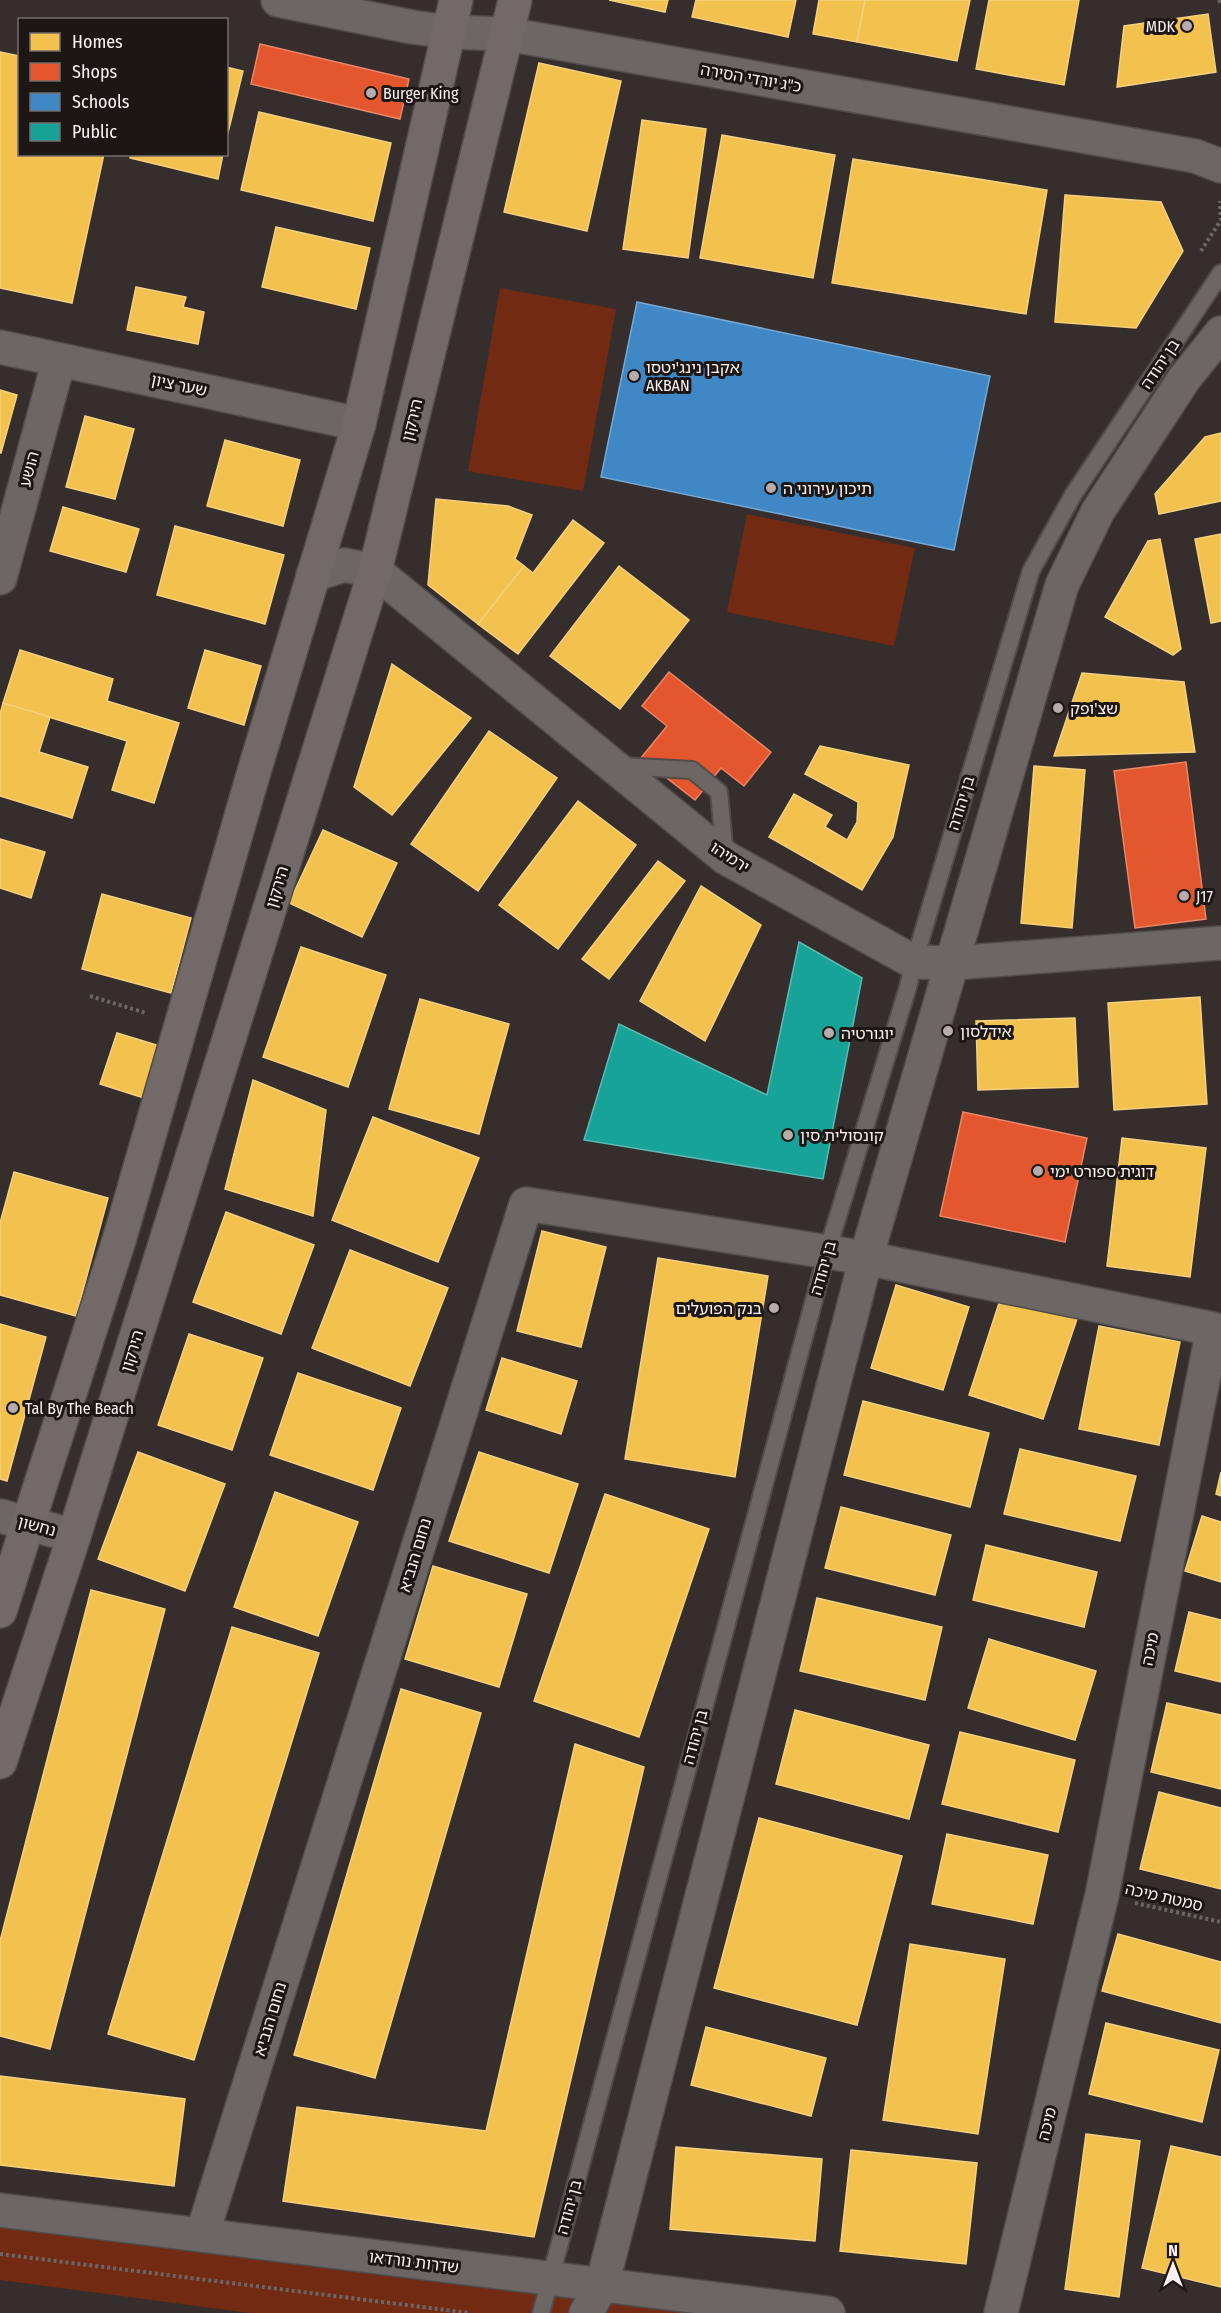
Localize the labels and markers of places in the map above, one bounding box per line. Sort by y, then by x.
place label: MDK [1146,17,1176,36]
marker: MDK [1180,19,1194,33]
place label: Burger King [383,84,459,103]
marker: Burger King [364,86,378,100]
place label: אקבן נינג'יטסו AKBAN [646,358,740,395]
marker: אקבן נינג'יטסו AKBAN [627,369,641,383]
place label: תיכון עירוני ה [783,479,872,498]
marker: תיכון עירוני ה [764,481,778,495]
place label: שצ'ופק [1070,699,1118,718]
marker: שצ'ופק [1051,701,1065,715]
place label: J17 [1196,887,1214,906]
marker: J17 [1177,889,1191,903]
place label: אידלסון [960,1022,1012,1041]
place label: יוגורטיה [841,1024,894,1043]
marker: אידלסון [941,1024,955,1038]
marker: יוגורטיה [822,1026,836,1040]
place label: קונסולית סין [800,1126,884,1145]
marker: קונסולית סין [781,1128,795,1142]
place label: דוגית ספורט ימי [1050,1162,1155,1181]
marker: דוגית ספורט ימי [1031,1164,1045,1178]
place label: בנק הפועלים [676,1299,762,1318]
marker: בנק הפועלים [767,1301,781,1315]
place label: Tal By The Beach [25,1399,134,1418]
marker: Tal By The Beach [6,1401,20,1415]

